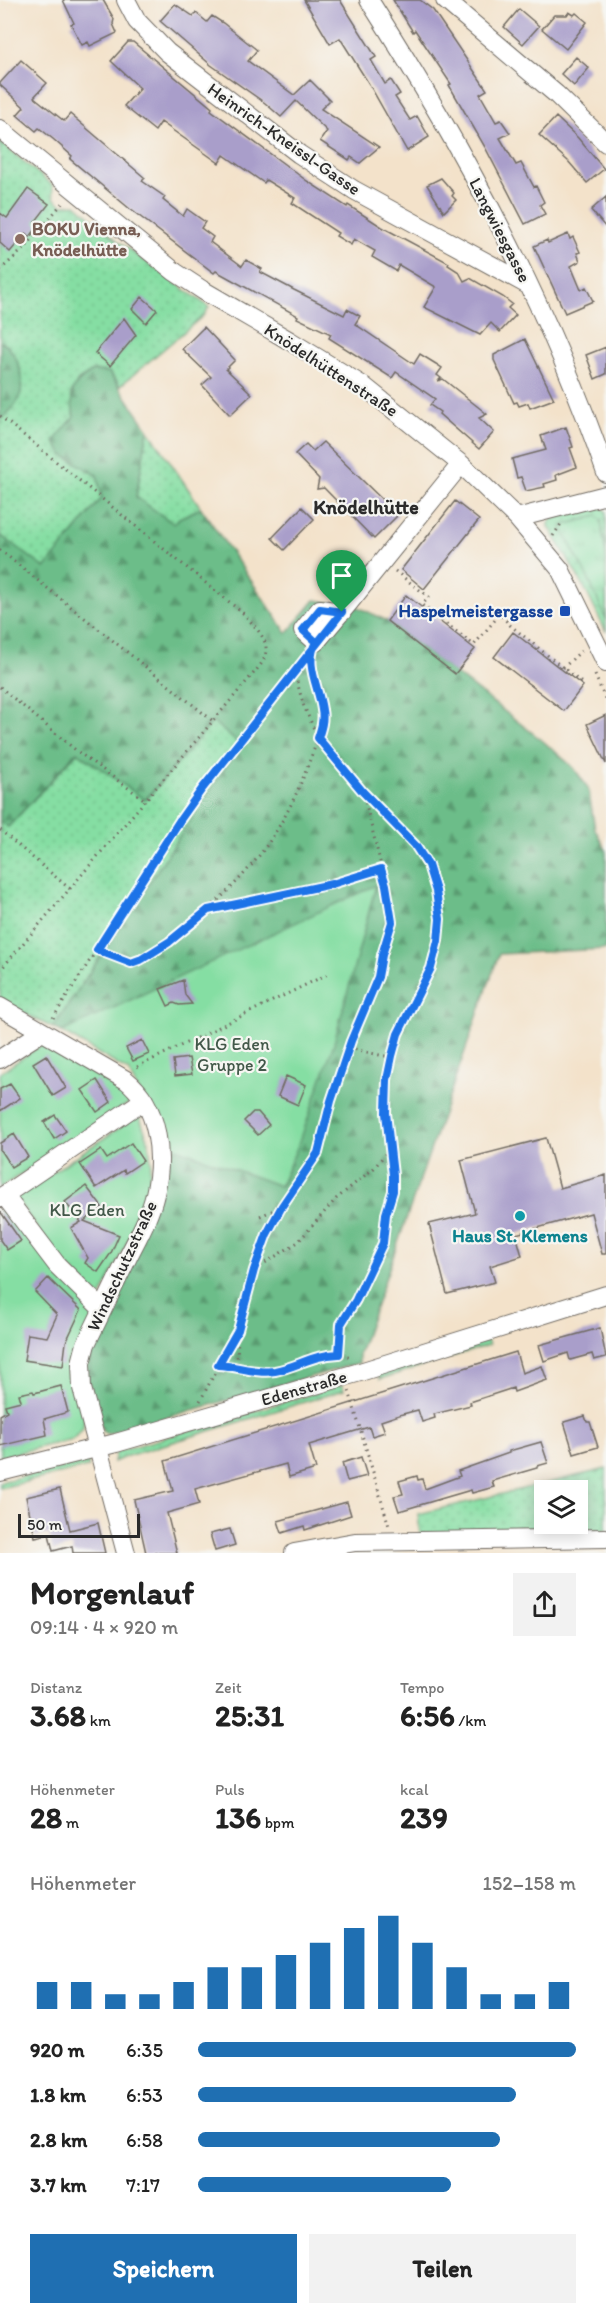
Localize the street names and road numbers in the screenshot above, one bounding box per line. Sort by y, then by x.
street label: Heinrich-Kneissl-Gasse [203,78,365,200]
street label: Langwiesgasse [464,174,536,286]
street label: Knödelhüttenstraße [260,318,402,422]
street label: Windschutzstraße [82,1197,162,1335]
street label: Edenstraße [259,1365,349,1411]

